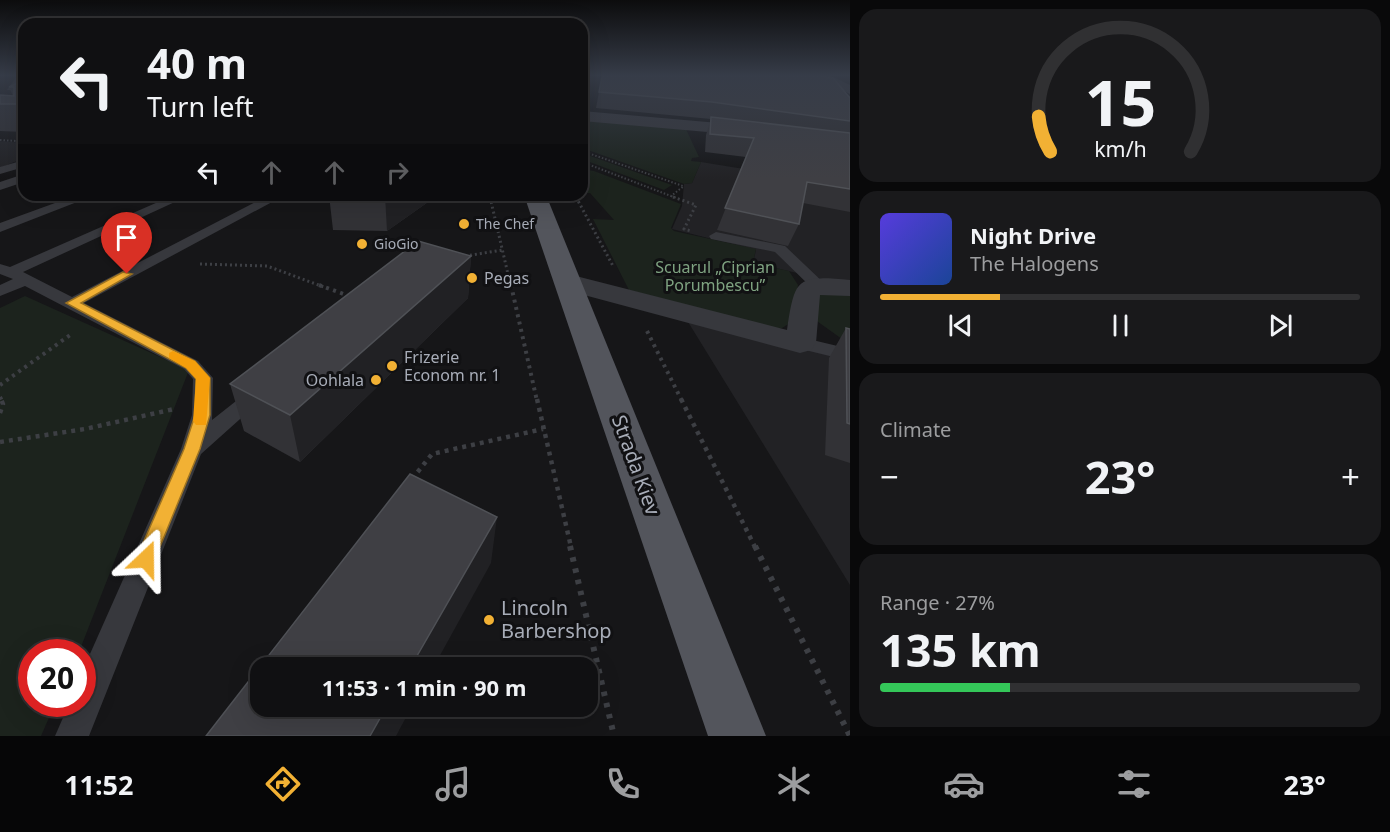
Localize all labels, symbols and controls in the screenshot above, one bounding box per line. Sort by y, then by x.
text: 40 m [147,34,247,91]
icon: left [48,42,126,120]
text: 15 [1084,60,1156,145]
text: Turn left [147,88,253,125]
text: km/h [1094,135,1146,164]
icon: left [192,156,225,189]
icon: ahead [255,156,288,189]
icon: ahead [318,156,351,189]
icon: right [381,156,414,189]
pin [101,212,152,274]
place label: The Chef [476,214,535,233]
marker: The Chef [457,217,471,231]
text: Night Drive [970,220,1096,250]
icon: arrive [110,221,143,254]
place label: GioGio [374,234,419,253]
marker: GioGio [355,237,369,251]
text: The Halogens [970,250,1099,277]
park label: Scuarul „Ciprian Porumbescu” [655,256,775,296]
place label: Pegas [484,267,529,289]
marker: Pegas [465,271,479,285]
icon: previous [944,309,977,342]
icon: pause [1104,309,1137,342]
icon: next [1264,309,1297,342]
place label: Frizerie Econom nr. 1 [404,346,500,386]
marker: Frizerie Econom nr. 1 [385,359,399,373]
place label: Oohlala [306,369,364,391]
marker: Oohlala [369,373,383,387]
street label: Strada Kiev [606,411,667,519]
text: Climate [880,416,951,443]
text: 23° [1085,446,1155,507]
text: − [880,454,899,499]
text: + [1341,454,1360,499]
position arrow [114,527,178,591]
text: Range · 27% [880,589,995,616]
place label: Lincoln Barbershop [501,594,612,644]
marker: Lincoln Barbershop [482,613,496,627]
text: 135 km [880,619,1041,680]
speed limit sign: 20 [18,639,96,717]
text: 11:53 · 1 min · 90 m [322,672,526,702]
icon: directions [262,763,304,805]
icon: music [432,763,474,805]
icon: phone [602,763,644,805]
icon: climate [773,763,815,805]
icon: car [943,763,985,805]
icon: filters [1113,763,1155,805]
text: 11:52 [64,766,134,803]
text: 23° [1283,766,1326,803]

